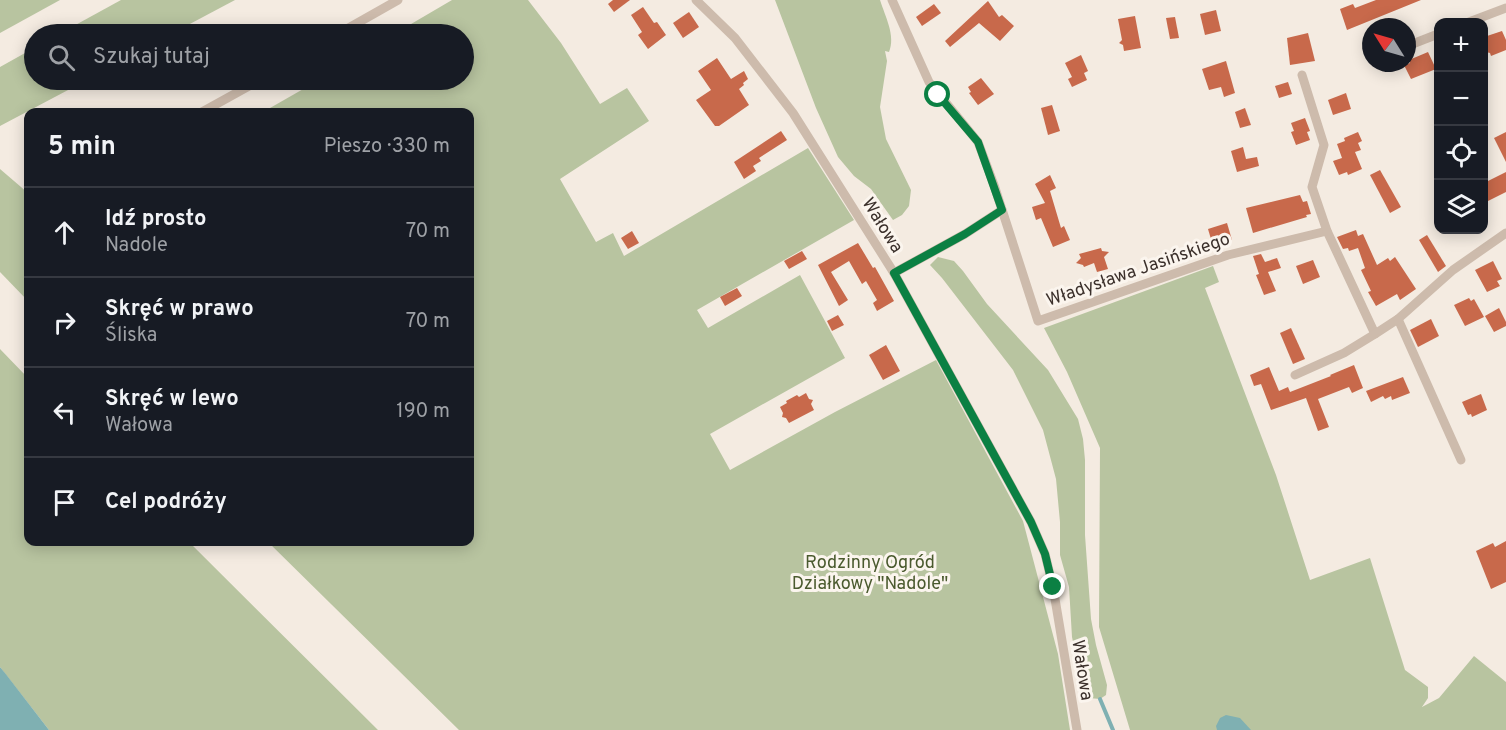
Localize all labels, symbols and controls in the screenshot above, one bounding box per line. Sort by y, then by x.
north arrow [1362,18,1416,72]
map controls [1434,18,1488,234]
button: + [1434,18,1488,72]
search box [24,24,474,90]
icon: search [45,41,78,74]
text: Szukaj tutaj [93,44,210,71]
button: − [1434,72,1488,126]
route start [924,81,950,107]
button: locate [1434,126,1488,180]
text: 5 min [48,131,116,164]
text: Pieszo · 330 m [324,134,450,160]
button: layers [1434,180,1488,234]
street label: Wałowa [856,194,908,258]
text: Idź prosto [105,206,207,233]
icon: ahead [48,216,81,249]
text: 70 m [406,219,450,245]
street label: Władysława Jasińskiego [1044,228,1233,313]
text: Nadole [105,233,168,259]
text: Skręć w prawo [105,296,254,323]
icon: right [48,306,81,339]
text: 70 m [406,309,450,335]
text: Śliska [105,323,157,349]
text: Skręć w lewo [105,386,239,413]
icon: left [48,396,81,429]
text: 190 m [396,399,450,425]
text: Wałowa [105,413,173,439]
icon: arrive [48,486,81,519]
text: Cel podróży [105,489,227,516]
park label: Rodzinny Ogród Działkowy "Nadole" [792,552,948,596]
route end [1039,573,1065,599]
street label: Wałowa [1065,638,1098,702]

